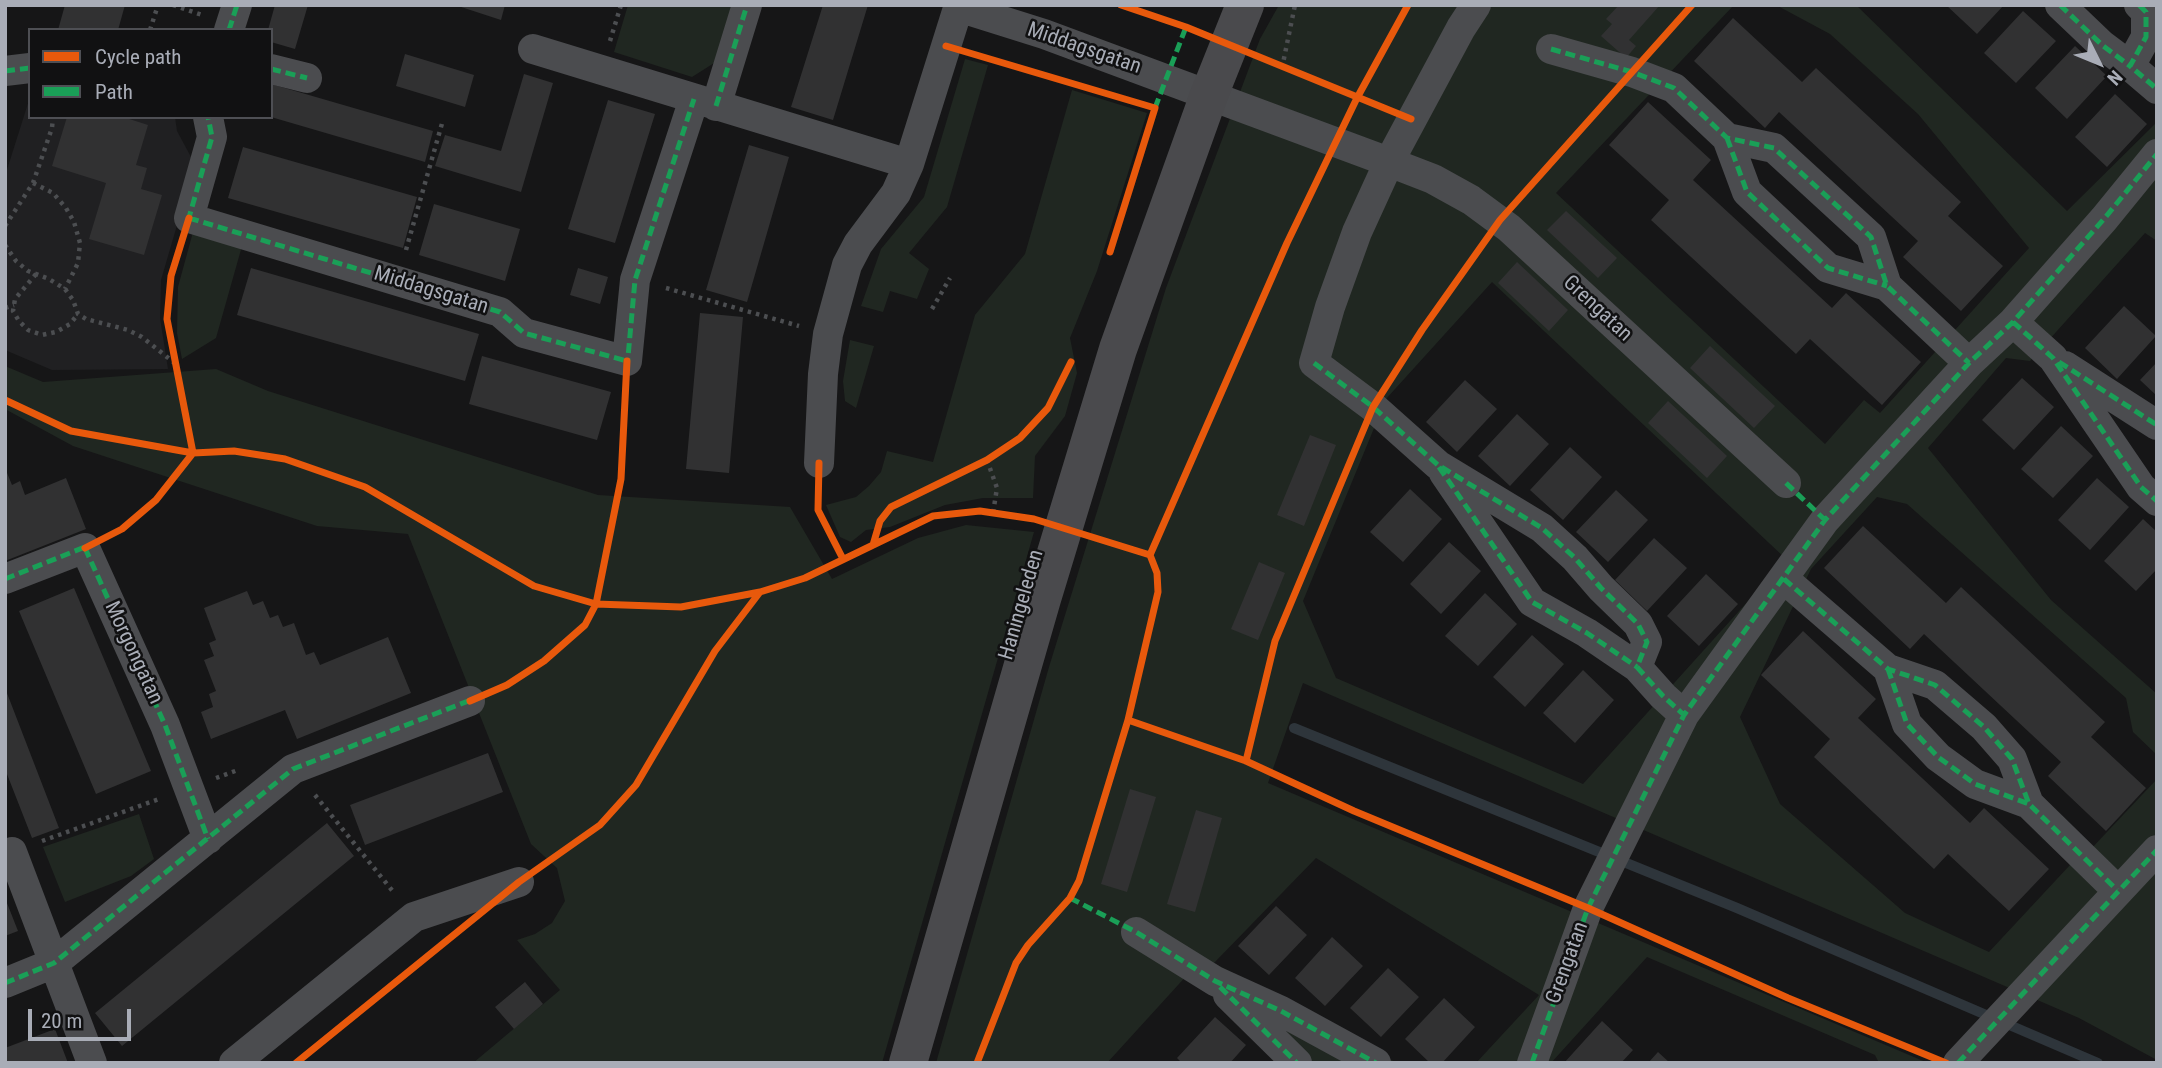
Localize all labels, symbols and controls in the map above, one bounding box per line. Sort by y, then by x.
street label: Middagsgatan [1024,18,1144,80]
legend [28,28,273,119]
north arrow [2064,28,2134,98]
text: Cycle path [95,45,181,69]
text: N [2102,66,2127,90]
text: Path [95,80,133,104]
street label: Middagsgatan [371,262,491,320]
street label: Grengatan [1557,271,1637,347]
street label: Haningeleden [994,547,1050,663]
street label: Morgongatan [98,598,168,708]
street label: Grengatan [1542,919,1594,1007]
scale bar [32,995,135,1038]
text: 20 m [41,1009,82,1033]

